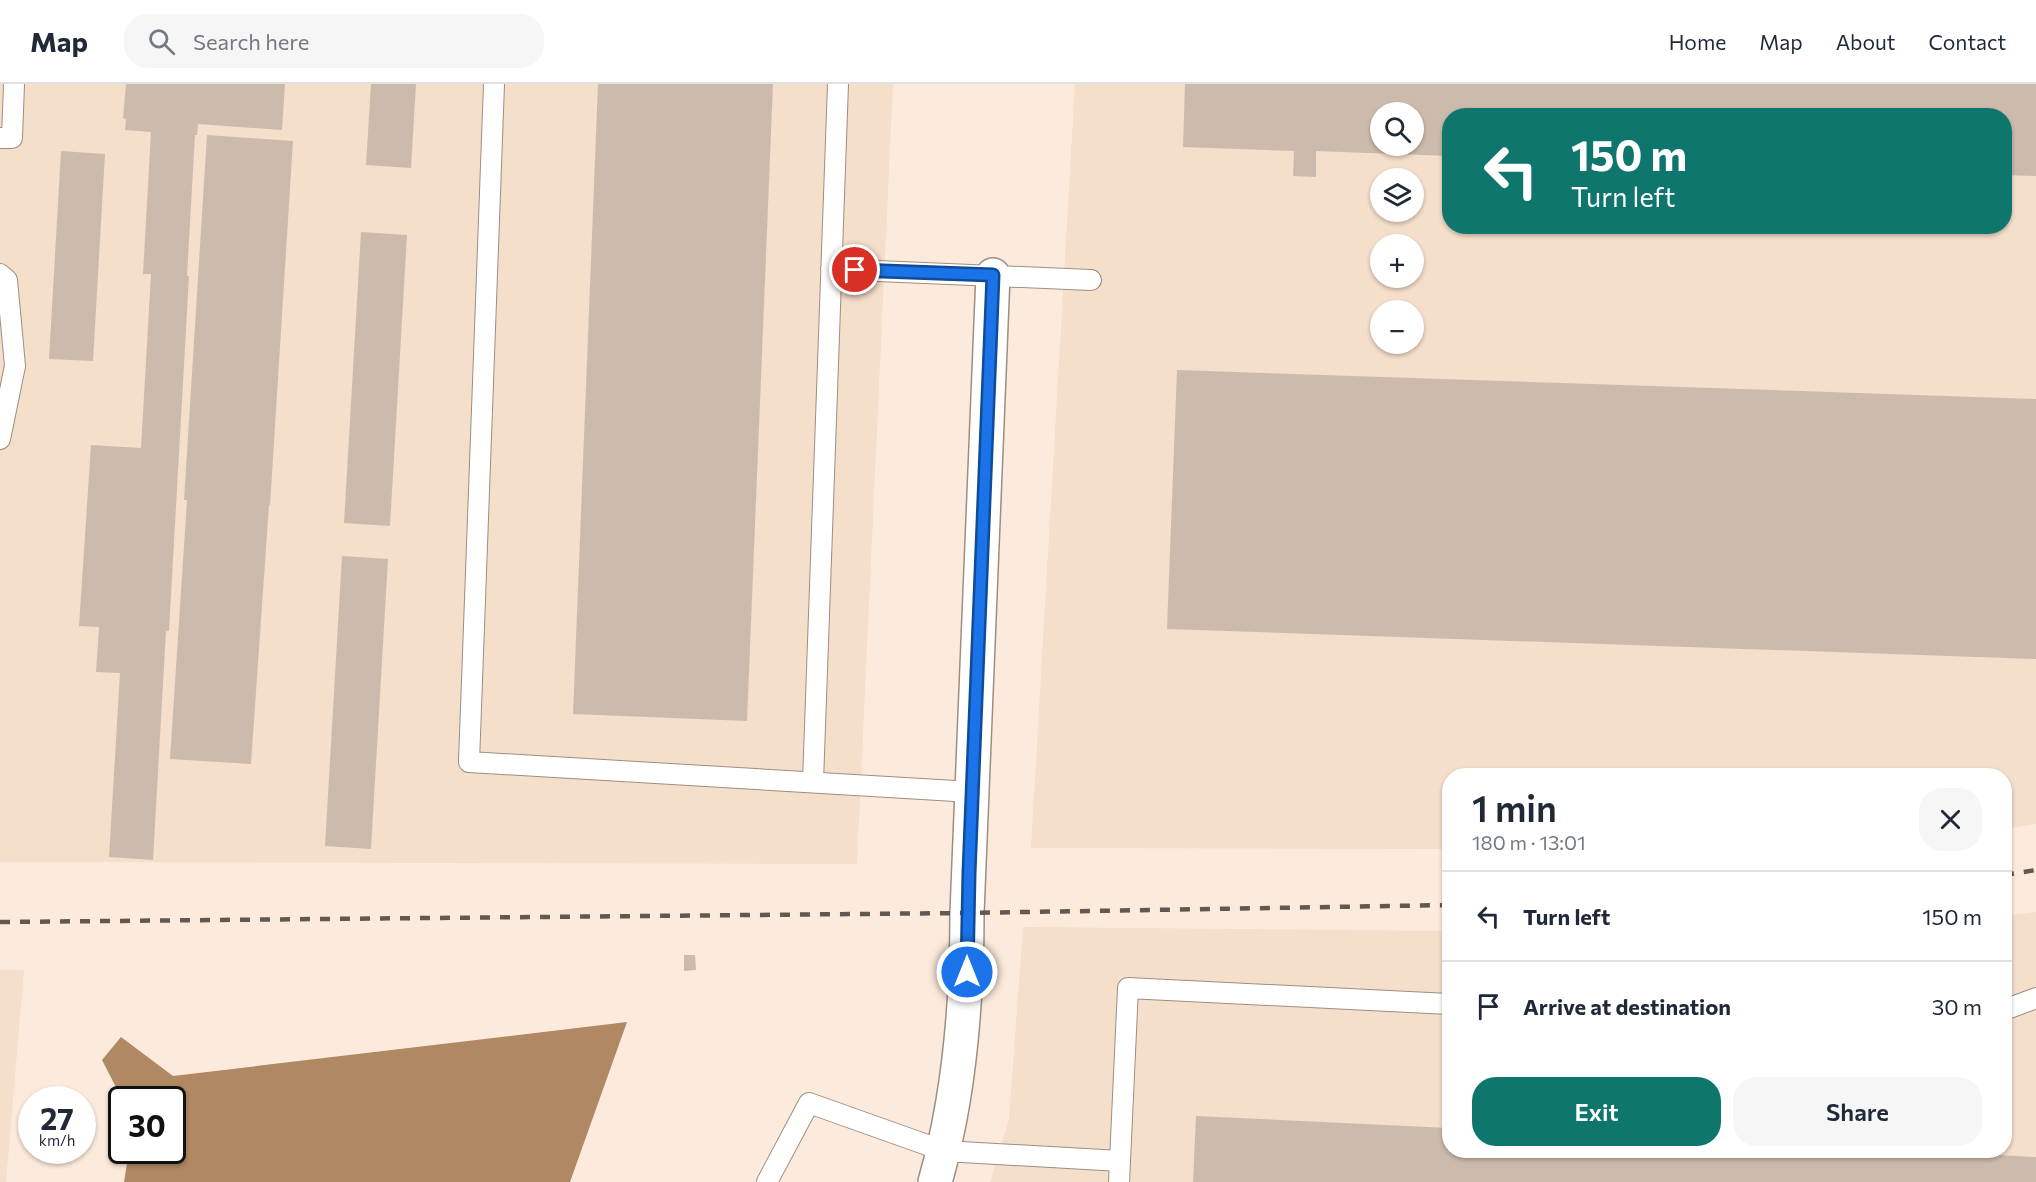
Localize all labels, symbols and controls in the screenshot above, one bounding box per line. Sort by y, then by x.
search box [124,14,544,68]
text: Map [30,24,88,58]
icon: search [145,25,178,58]
text: Search here [193,28,309,55]
text: Home [1669,29,1726,54]
text: Map [1759,29,1803,54]
text: About [1836,29,1895,54]
text: Contact [1928,29,2006,54]
map controls [1370,102,1424,354]
button: search [1370,102,1424,156]
text: 150 m [1571,128,1687,180]
icon: left [1472,132,1550,210]
button: layers [1370,168,1424,222]
text: Turn left [1571,180,1675,213]
button: + [1370,234,1424,288]
pin [829,244,880,295]
icon: arrive [838,253,871,286]
button: − [1370,300,1424,354]
text: 1 min [1472,785,1557,829]
button: close [1919,788,1982,851]
text: 180 m · 13:01 [1472,830,1586,854]
icon: left [1472,900,1505,933]
text: Turn left [1523,903,1610,930]
text: 150 m [1922,903,1982,930]
position arrow [935,940,999,1004]
icon: arrive [1472,990,1505,1023]
text: Arrive at destination [1523,993,1731,1020]
text: 30 m [1932,993,1982,1020]
button: Exit [1472,1077,1721,1146]
button: Share [1733,1077,1982,1146]
speed limit sign: 30 [108,1086,186,1164]
text: 27 [40,1099,74,1136]
text: km/h [39,1131,75,1149]

